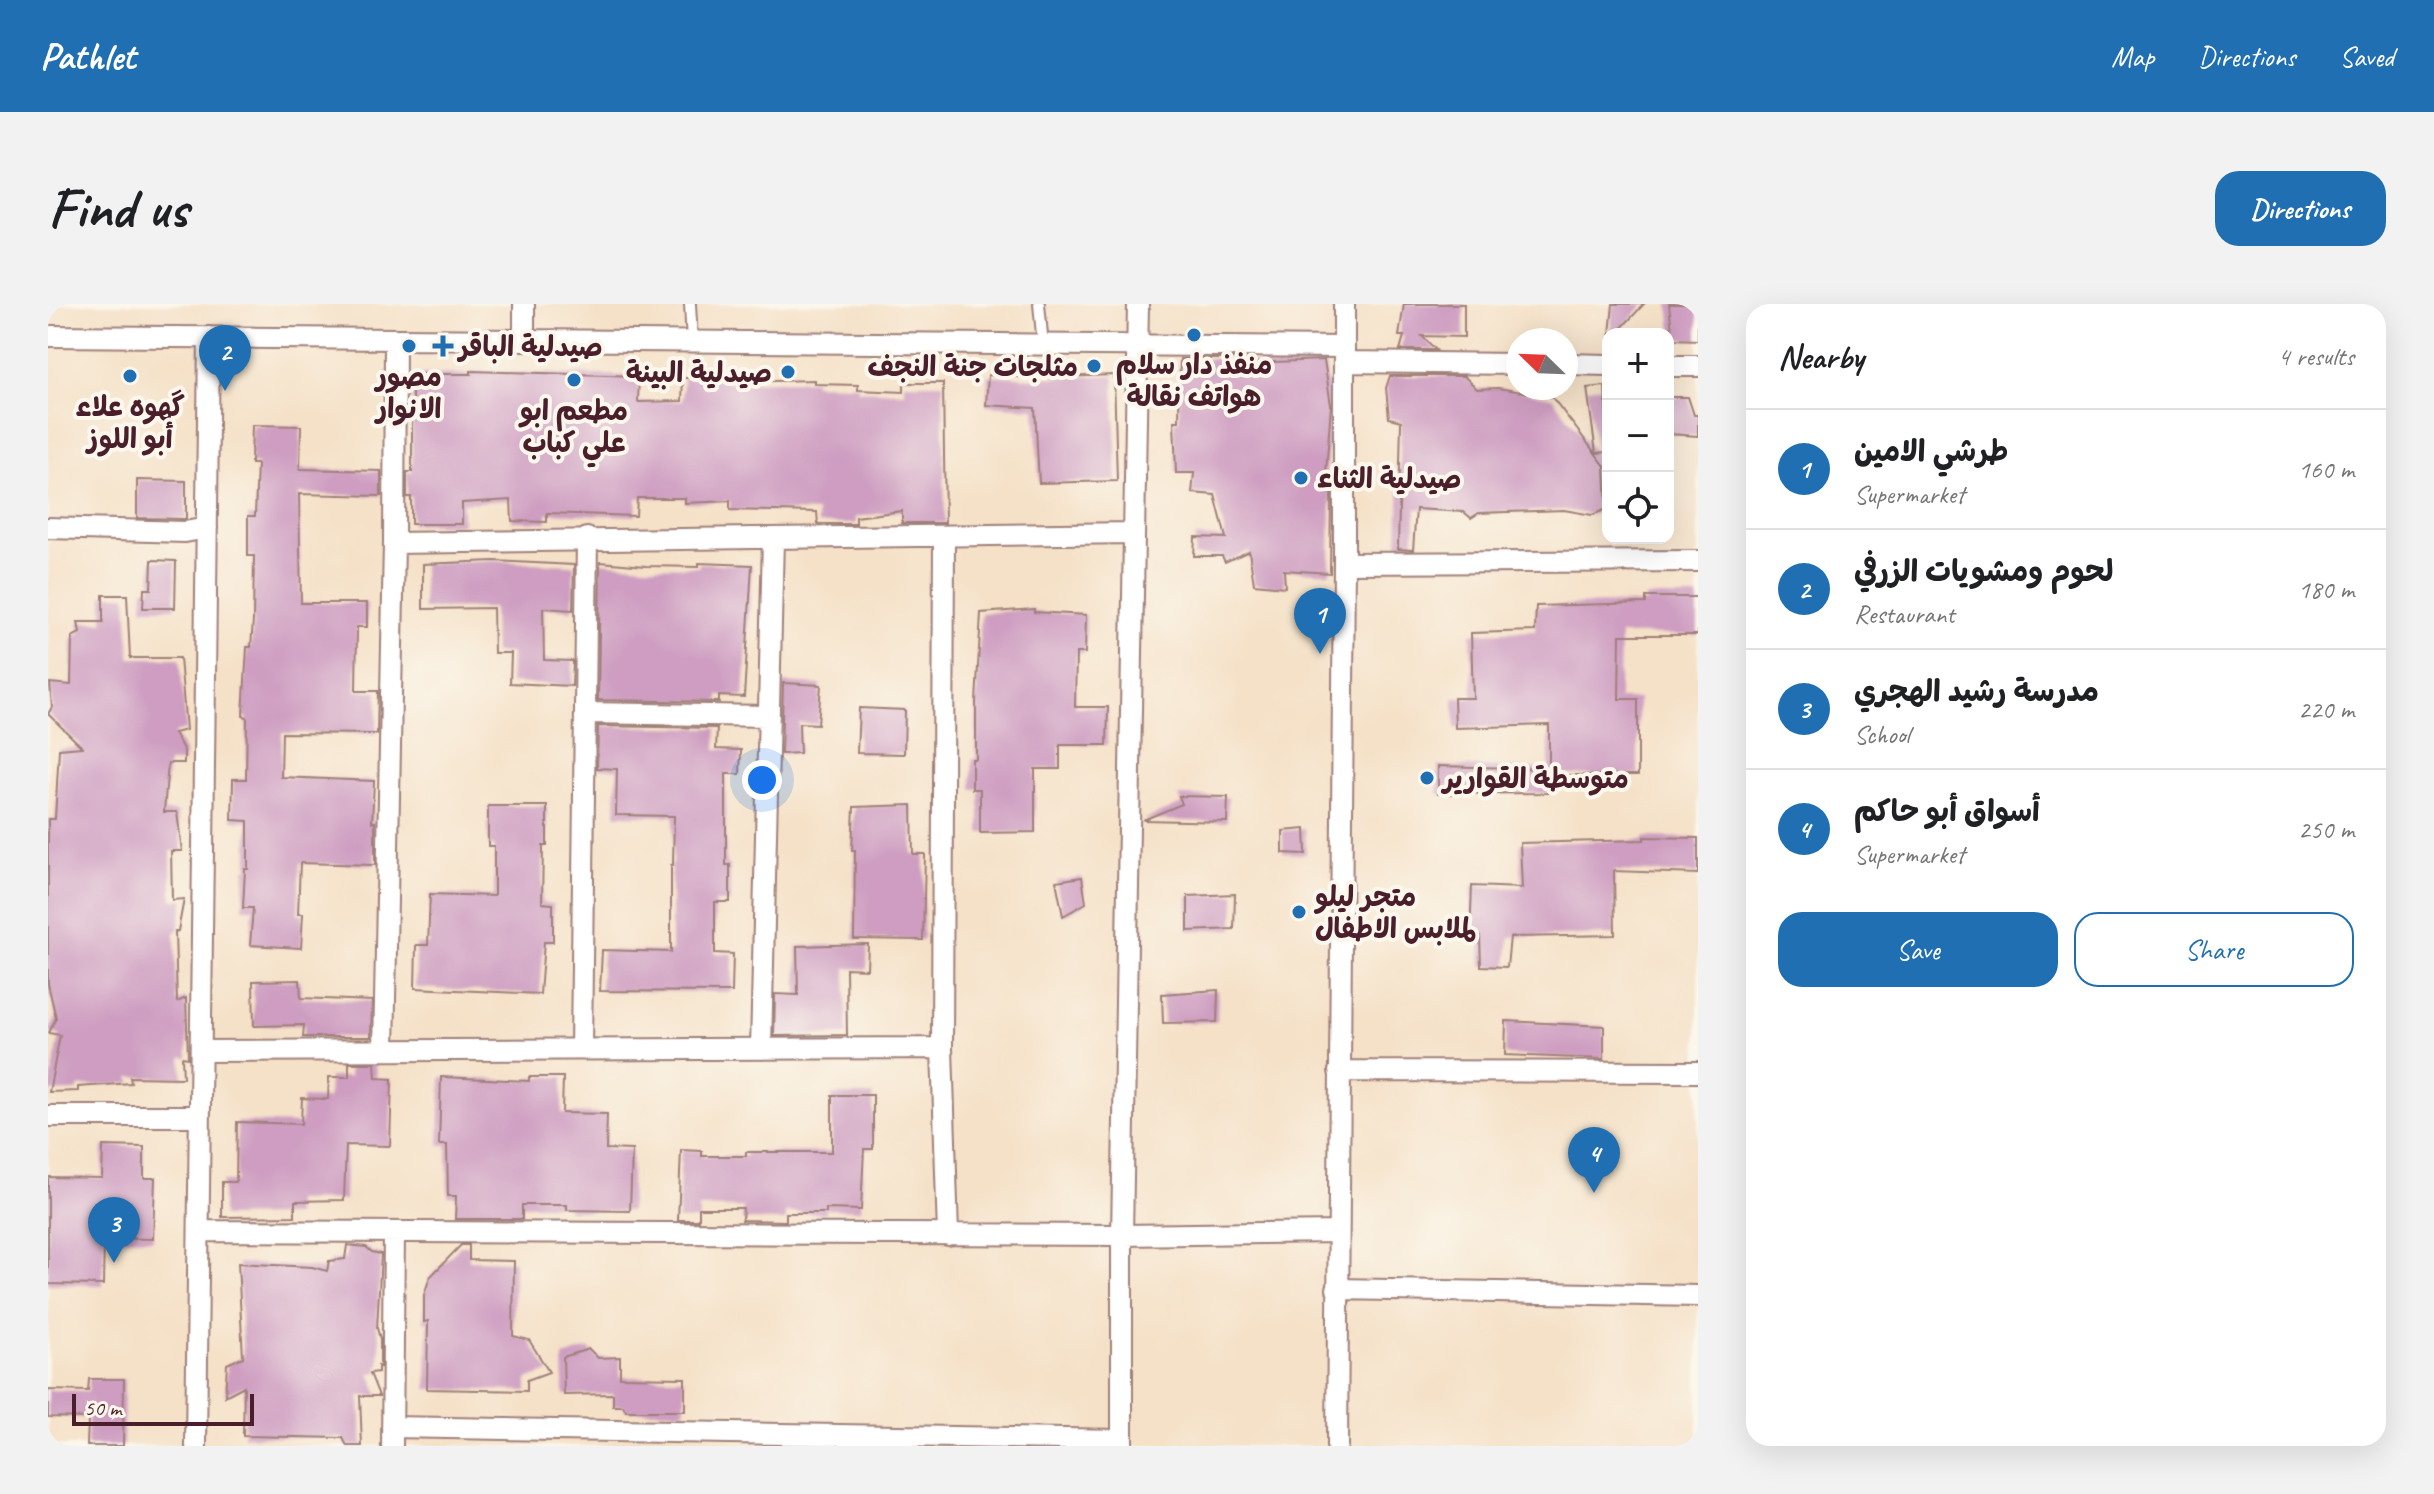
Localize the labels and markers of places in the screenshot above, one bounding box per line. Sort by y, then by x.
pin: 2 [199,325,251,391]
marker: منفذ دار سلام هواتف نقالة [1185,326,1203,344]
place label: صيدلية الباقر [456,329,603,364]
marker: مصور الانوار [400,337,418,355]
marker: صيدلية الباقر [434,337,452,355]
place label: منفذ دار سلام هواتف نقالة [1116,347,1272,414]
place label: مثلجات جنة النجف [868,349,1078,384]
place label: صيدلية البينة [626,355,772,390]
marker: مثلجات جنة النجف [1085,357,1103,375]
place label: مصور الانوار [373,359,442,426]
marker: صيدلية البينة [779,363,797,381]
marker: گهوه علاء أبو اللوز [121,367,139,385]
marker: مطعم ابو علي كباب [565,371,583,389]
place label: گهوه علاء أبو اللوز [75,389,185,457]
place label: مطعم ابو علي كباب [518,393,628,468]
place label: صيدلية الثناء [1317,461,1462,496]
marker: صيدلية الثناء [1292,469,1310,487]
pin: 1 [1294,588,1346,654]
place label: متوسطة القوارير [1440,761,1629,797]
marker: متوسطة القوارير [1418,769,1436,787]
place label: متجر ليلو لملابس الاطفال [1313,879,1476,946]
marker: متجر ليلو لملابس الاطفال [1290,903,1308,921]
pin: 4 [1568,1127,1620,1193]
pin: 3 [88,1197,140,1263]

